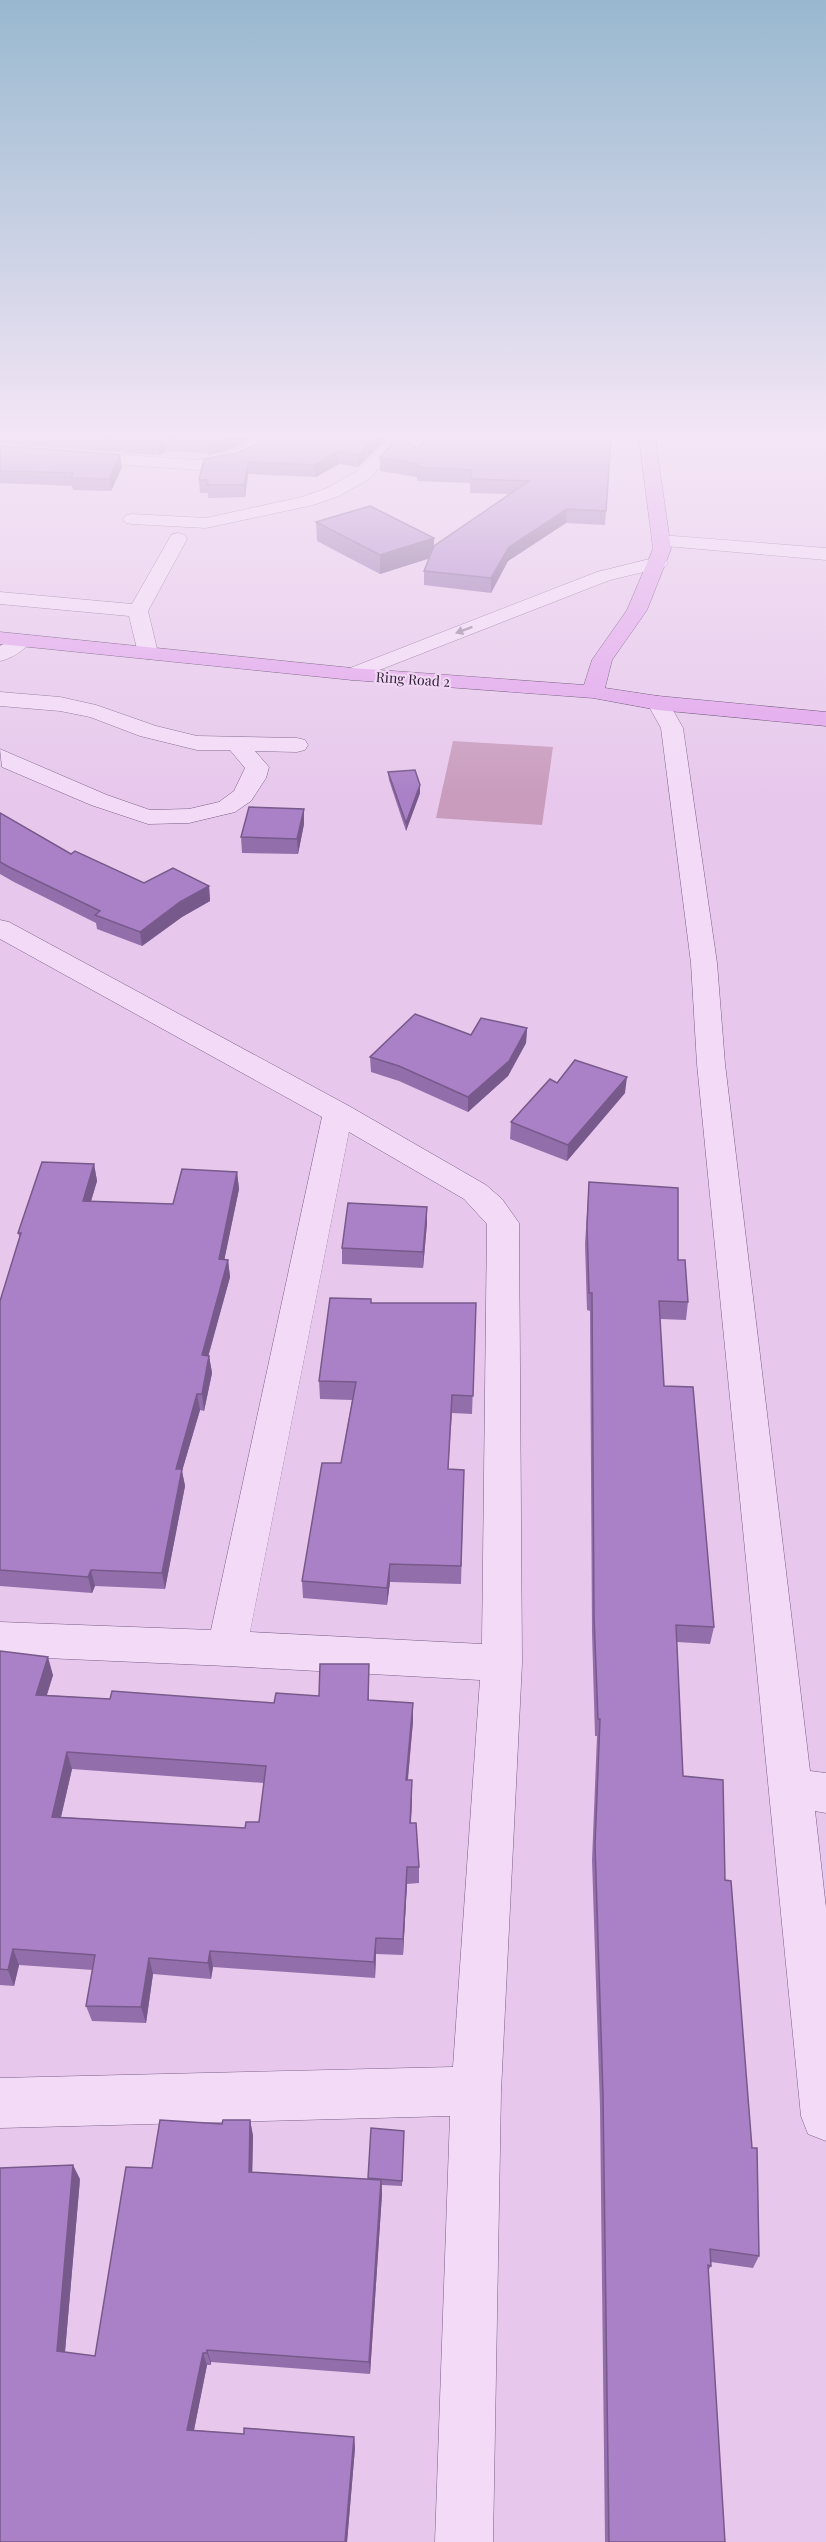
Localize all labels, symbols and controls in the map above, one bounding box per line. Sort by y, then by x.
one-way arrow [455,625,473,635]
street label: Ring Road 2 [375,667,451,691]

